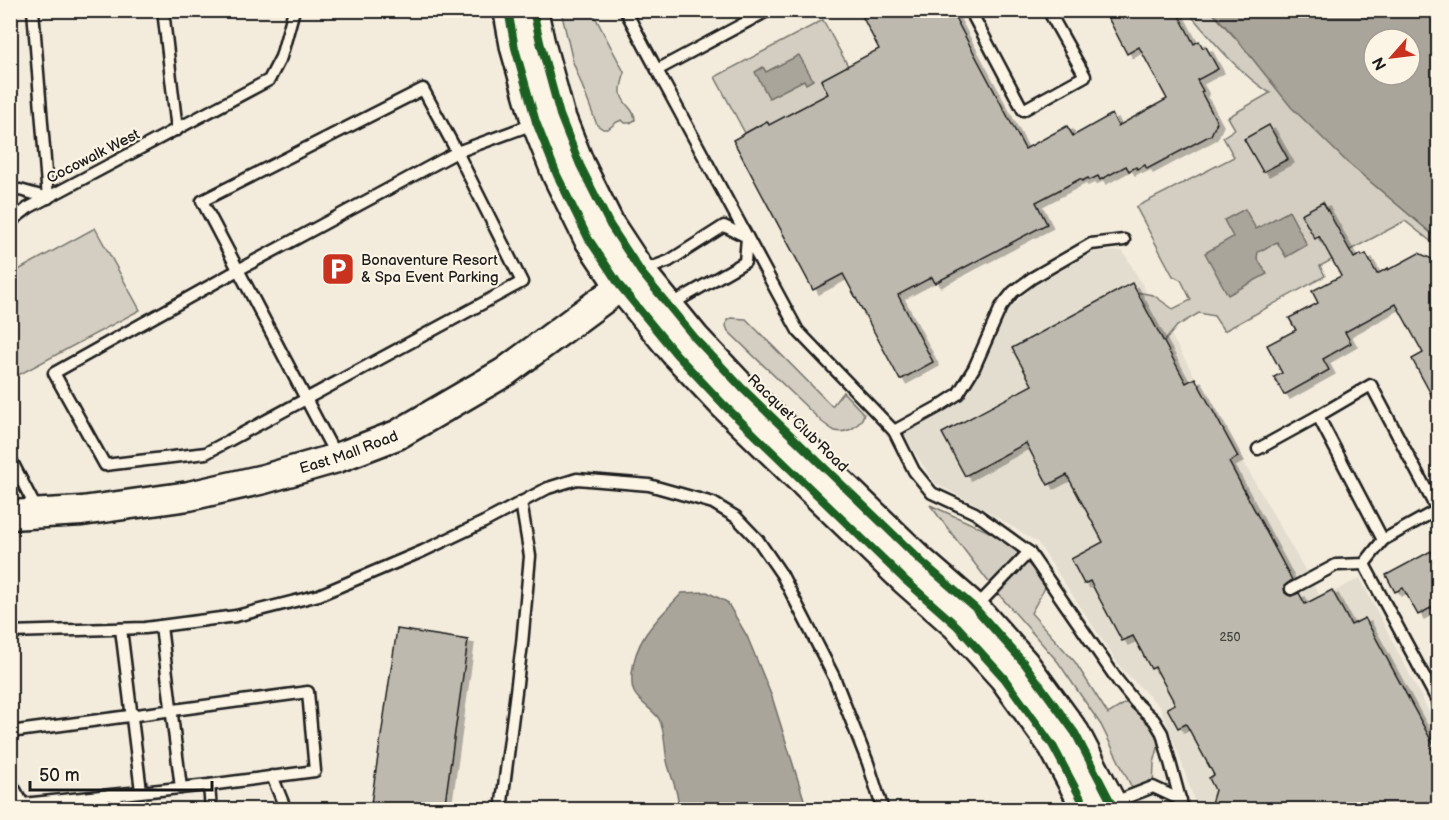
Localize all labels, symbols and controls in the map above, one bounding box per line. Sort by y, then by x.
north arrow [1362,27,1422,87]
text: N [1369,54,1391,73]
street label: Cocowalk West [43,125,143,188]
parking icon: Bonaventure Resort & Spa Event Parking [320,251,356,287]
place label: Bonaventure Resort & Spa Event Parking [361,251,499,287]
street label: Racquet Club Road [743,370,852,476]
street label: East Mall Road [297,427,401,478]
house number: 250 [1219,630,1241,645]
scale bar [30,754,212,792]
text: 50 m [39,765,80,786]

